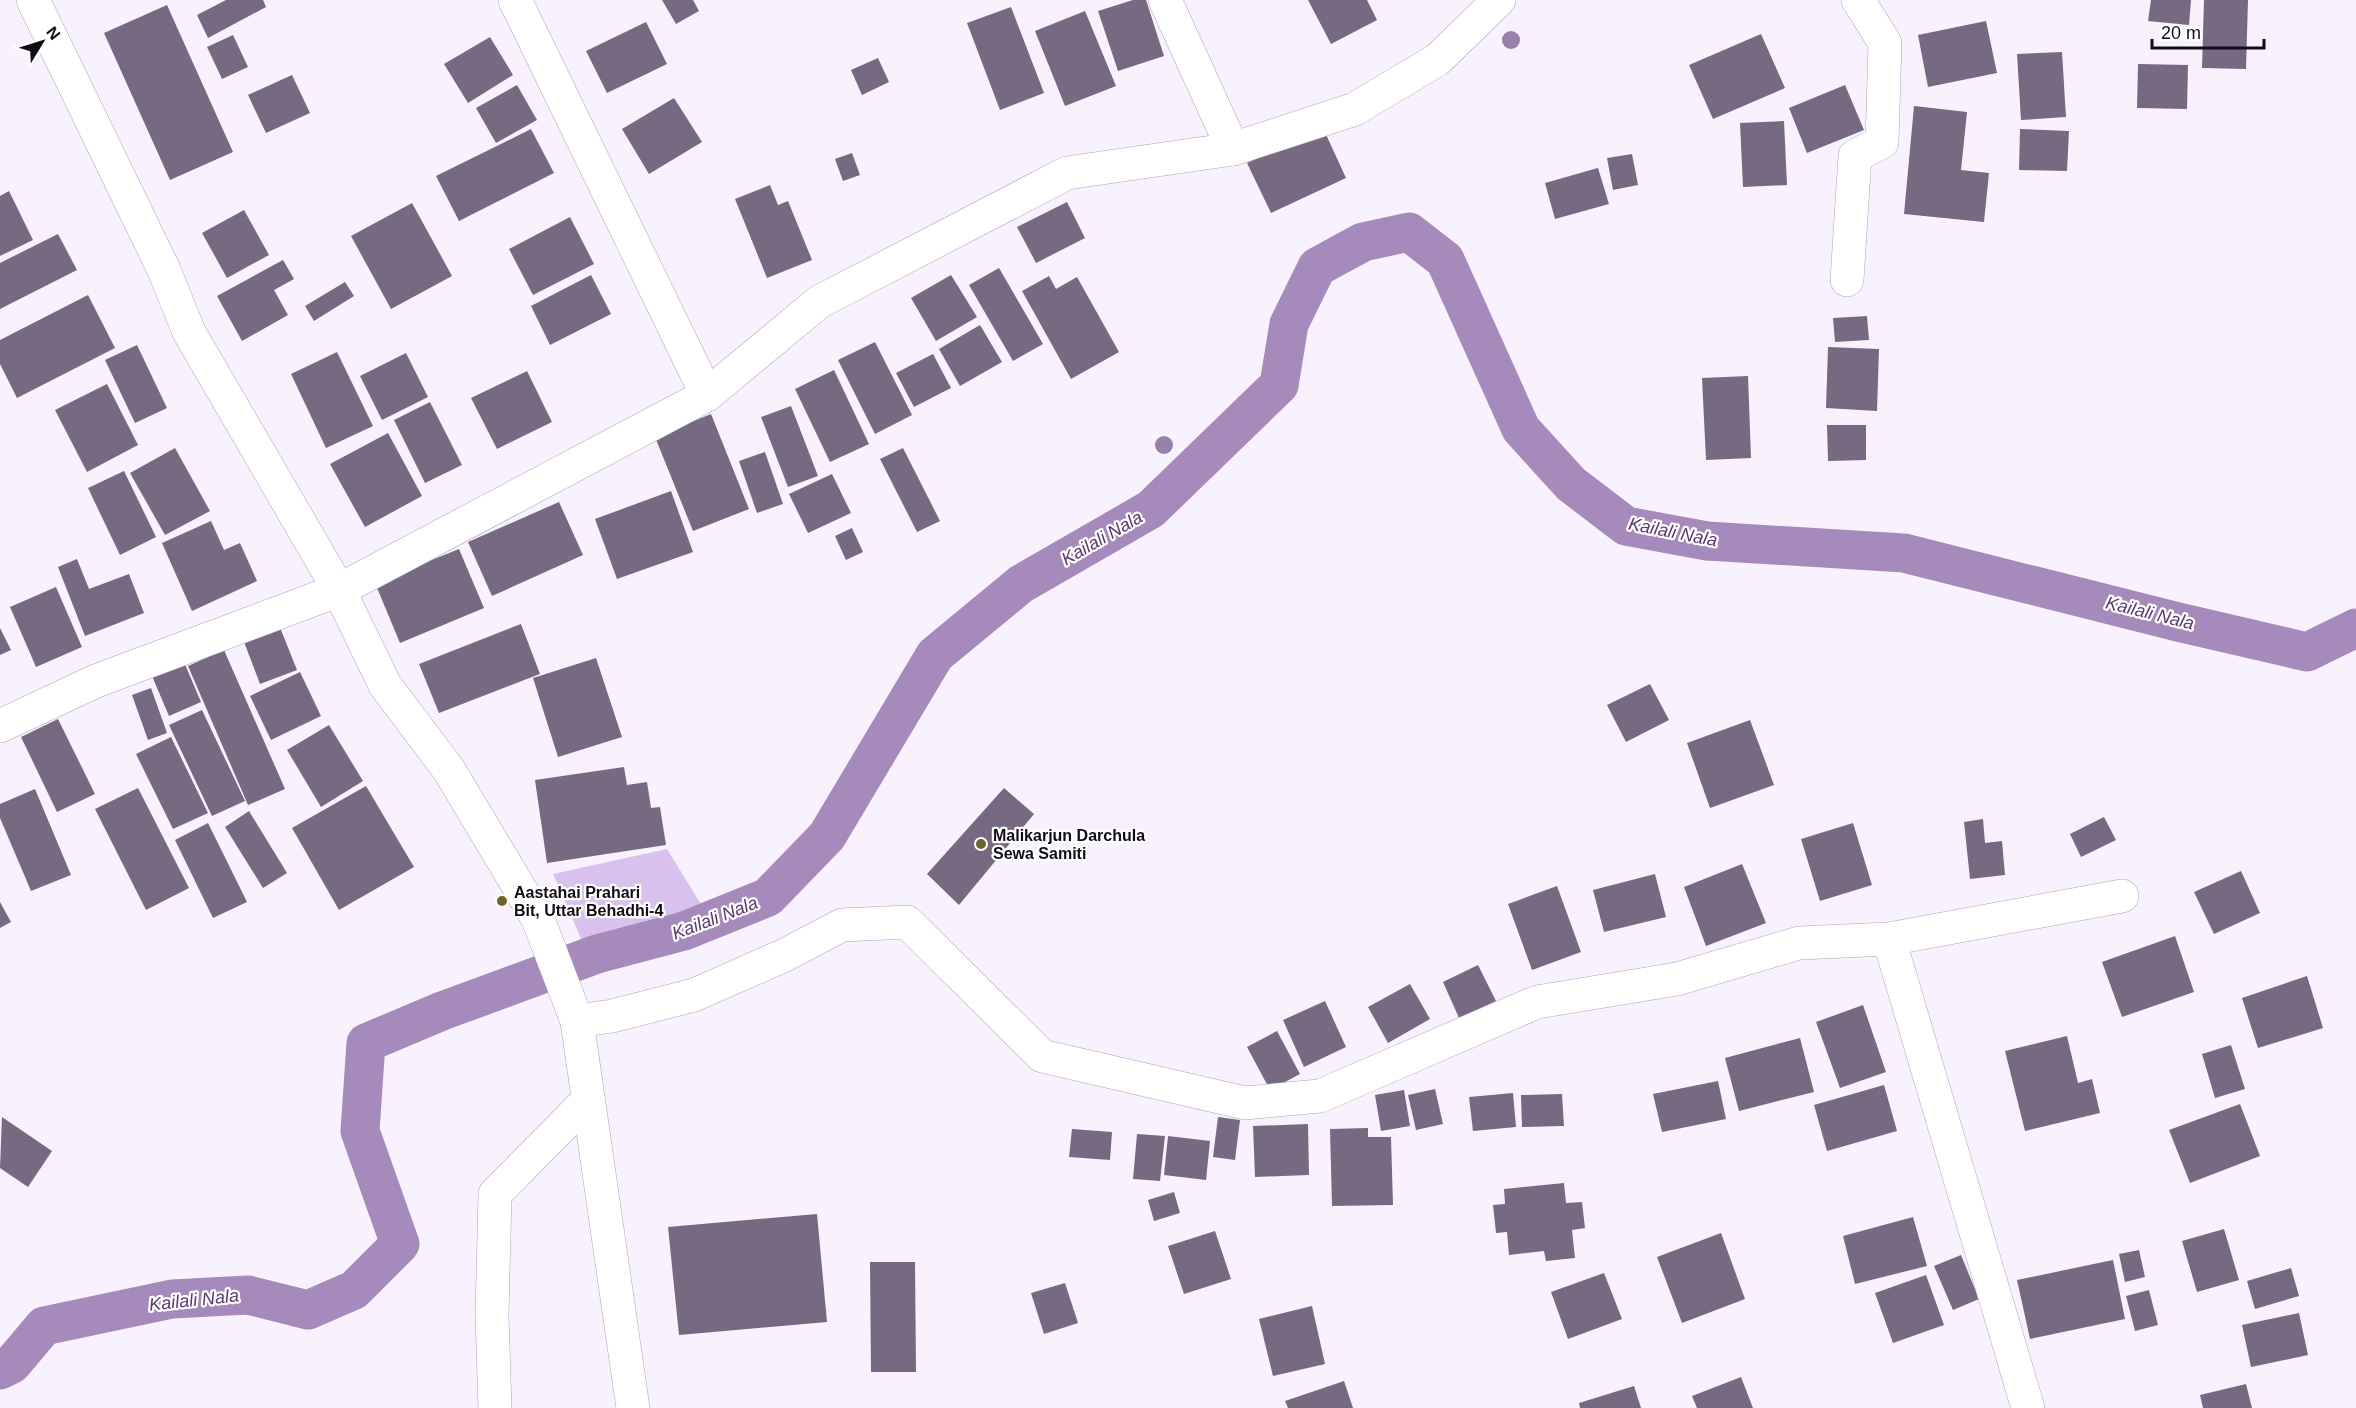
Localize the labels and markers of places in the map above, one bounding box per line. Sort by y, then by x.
place label: Malikarjun Darchula Sewa Samiti [993,827,1145,862]
marker: Malikarjun Darchula Sewa Samiti [974,837,988,851]
place label: Aastahai Prahari Bit, Uttar Behadhi-4 [514,884,663,919]
marker: Aastahai Prahari Bit, Uttar Behadhi-4 [495,894,509,908]

